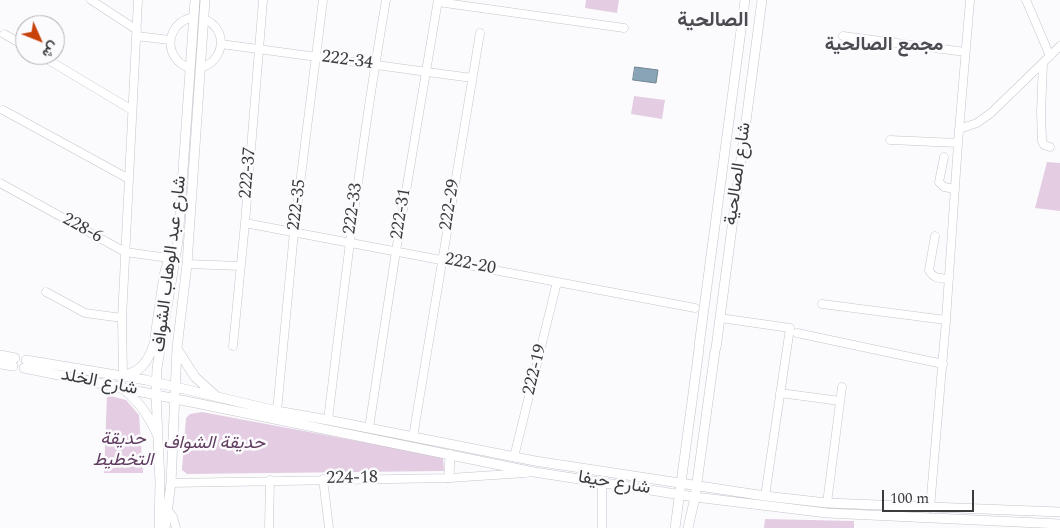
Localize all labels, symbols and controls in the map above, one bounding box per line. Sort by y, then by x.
district label: الصالحية [677,10,749,34]
north arrow [15,15,65,65]
district label: مجمع الصالحية [825,35,943,57]
text: ش [37,37,64,63]
street label: 222-34 [320,47,374,75]
street label: شارع الصالحية [721,121,757,227]
street label: 222-37 [236,146,262,200]
street label: شارع عبد الوهاب الشواف [149,175,193,353]
street label: 222-35 [284,178,312,232]
street label: 222-29 [436,178,466,232]
street label: 222-33 [340,182,368,236]
street label: 222-31 [387,187,417,241]
street label: 228-6 [58,209,106,249]
street label: 222-20 [443,249,497,281]
street label: 222-19 [519,342,553,398]
street label: شارع الخلد [59,365,139,401]
park label: حديقة التخطيط [93,429,153,472]
park label: حديقة الشواف [163,433,265,455]
street label: 224-18 [326,468,378,490]
street label: شارع حيفا [576,468,652,500]
scale bar [885,480,978,512]
text: 100 m [890,487,929,510]

